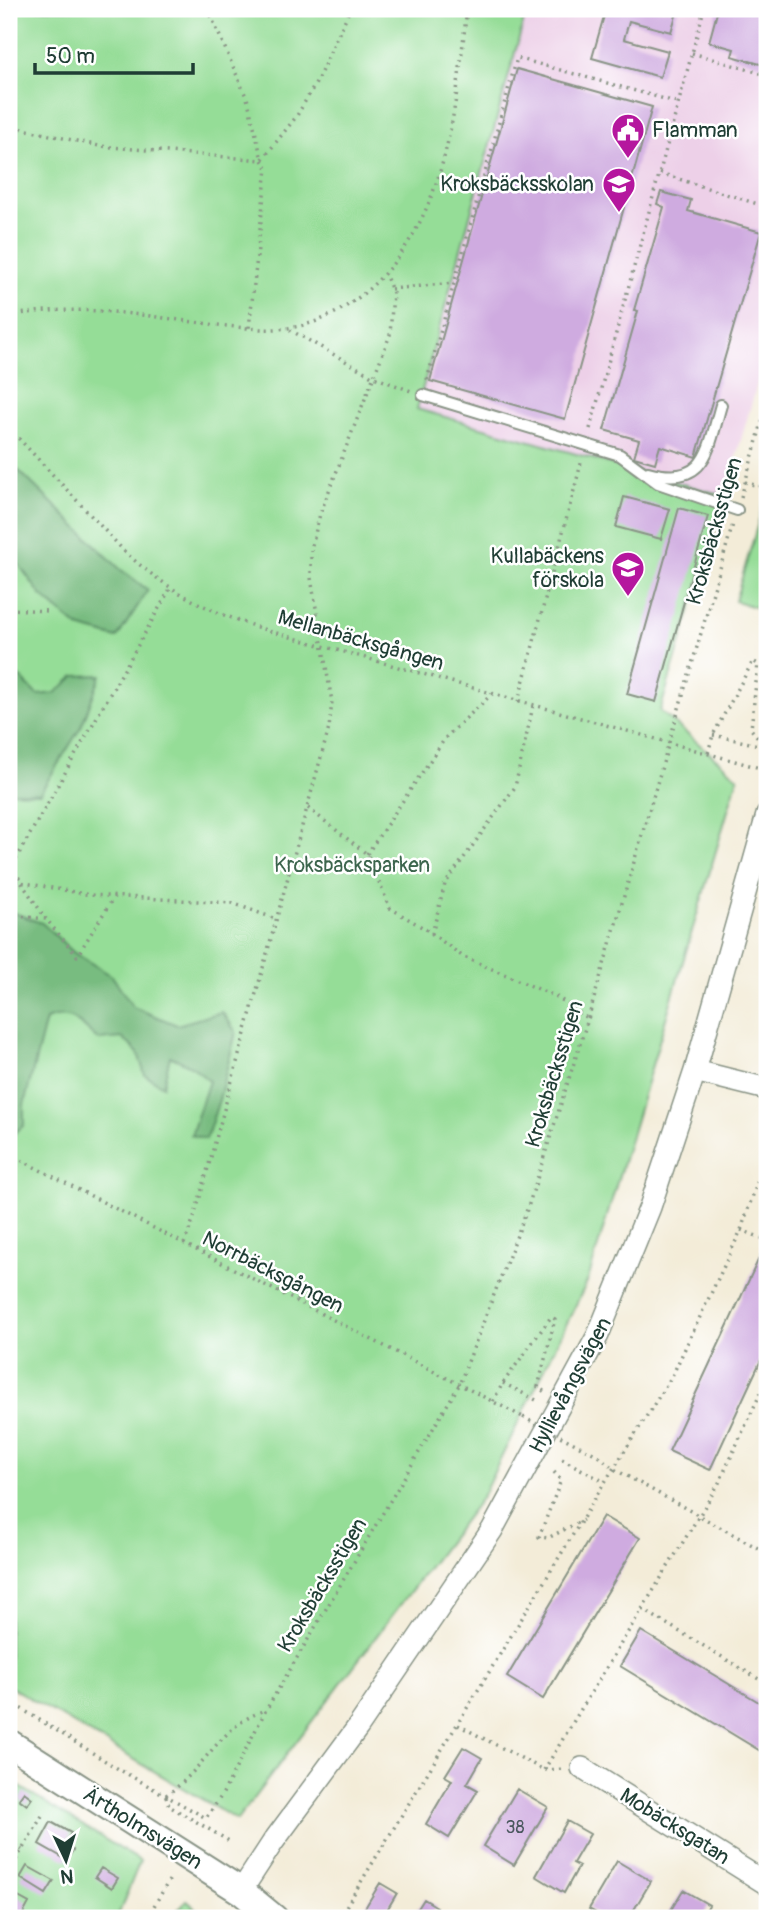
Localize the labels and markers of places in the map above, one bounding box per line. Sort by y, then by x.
public building icon: Flamman [609,111,647,160]
place label: Flamman [652,117,738,144]
school or university icon: Kroksbäcksskolan [600,165,638,214]
place label: Kroksbäcksskolan [440,171,594,198]
place label: Kullabäckens förskola [490,543,605,594]
school or university icon: Kullabäckens förskola [609,549,647,598]

